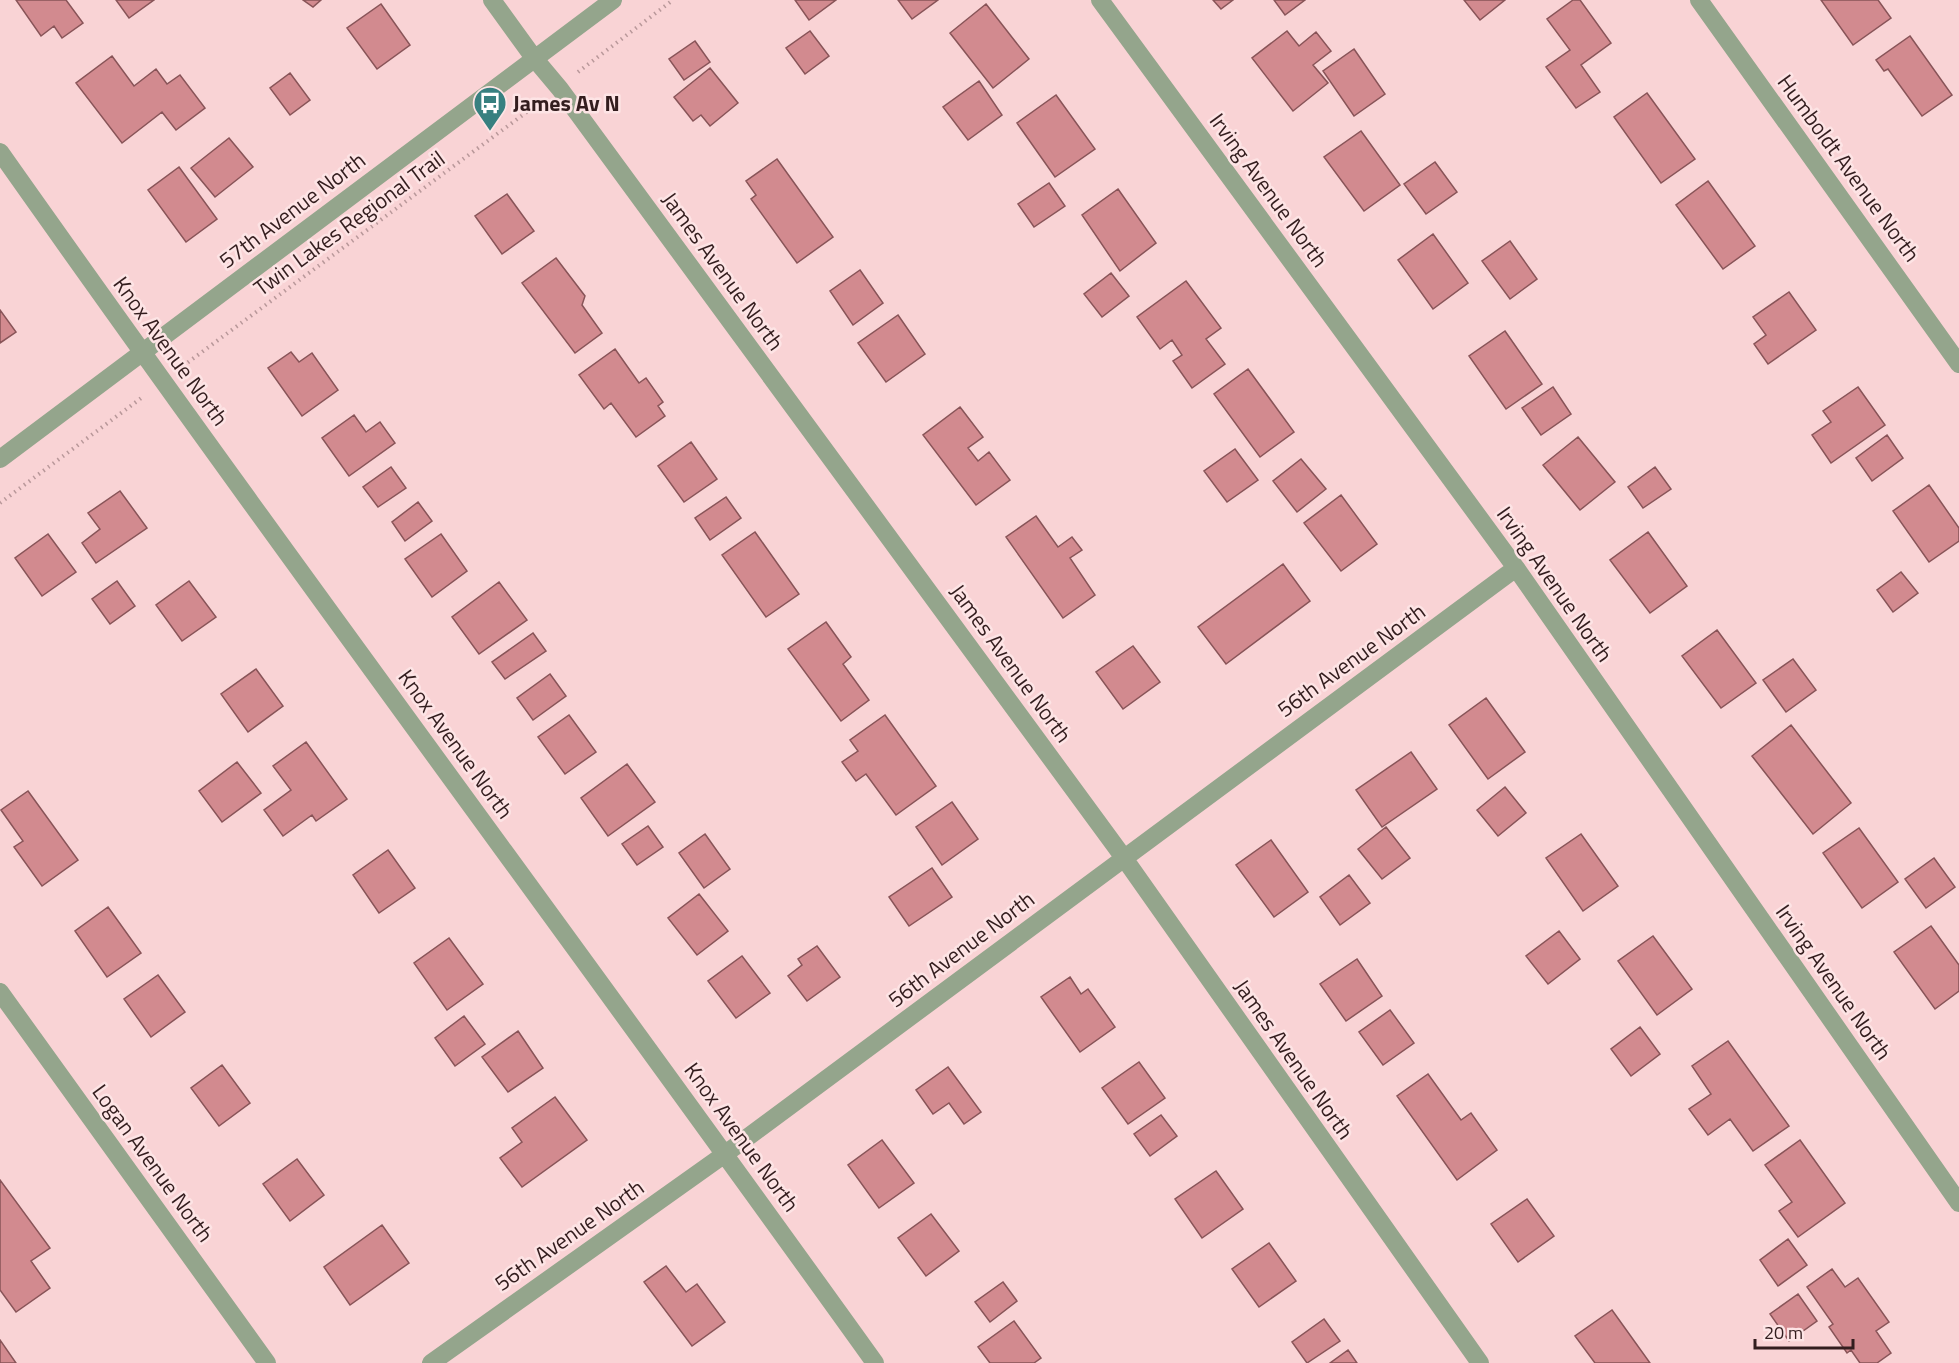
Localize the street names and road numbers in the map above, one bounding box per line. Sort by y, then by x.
street label: Humboldt Avenue North [1769,67,1929,269]
street label: Irving Avenue North [1201,106,1337,274]
street label: Twin Lakes Regional Trail [246,142,452,304]
street label: 57th Avenue North [211,143,373,277]
street label: James Avenue North [654,184,792,358]
street label: Knox Avenue North [105,269,237,433]
street label: Irving Avenue North [1488,499,1622,669]
street label: James Avenue North [942,576,1080,750]
street label: 56th Avenue North [1270,594,1432,726]
street label: Knox Avenue North [390,662,522,826]
street label: 56th Avenue North [880,882,1042,1016]
street label: Irving Avenue North [1767,897,1901,1067]
street label: James Avenue North [1226,972,1362,1146]
street label: Knox Avenue North [676,1055,808,1219]
street label: Logan Avenue North [84,1077,222,1249]
street label: 56th Avenue North [487,1171,651,1299]

